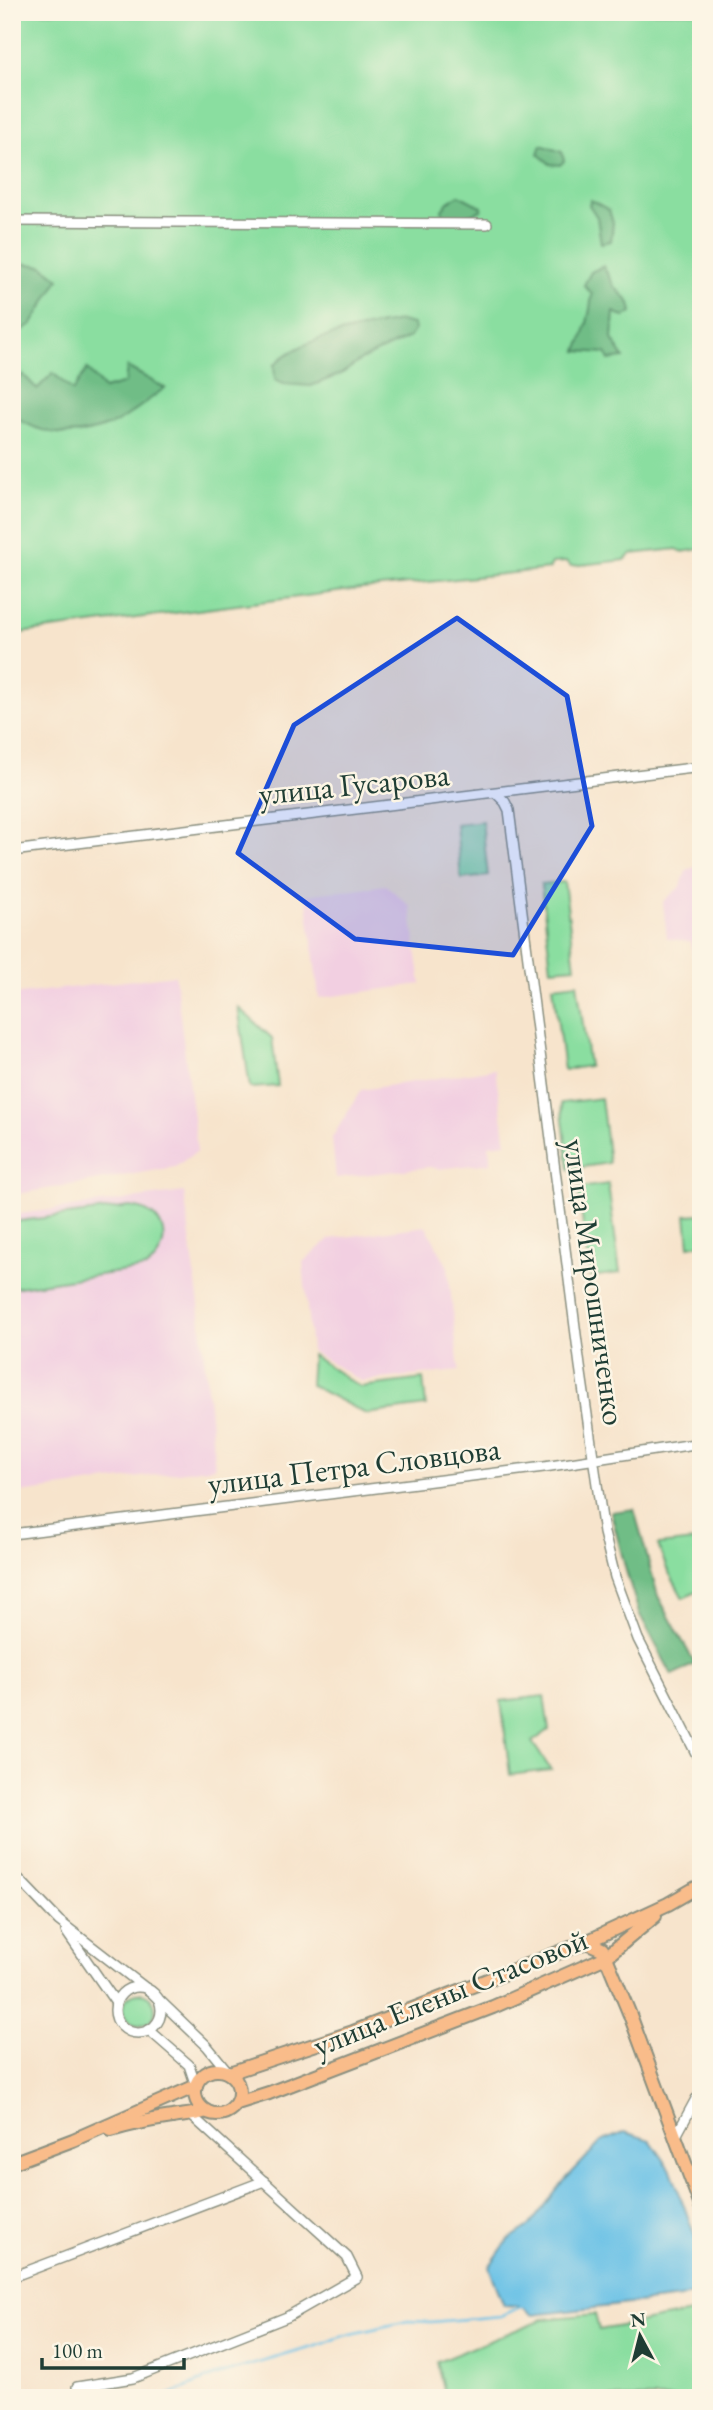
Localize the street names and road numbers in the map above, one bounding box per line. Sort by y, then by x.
street label: улица Гусарова [257,753,452,815]
street label: улица Мирошниченко [554,1136,636,1428]
street label: улица Петра Словцова [205,1427,503,1505]
street label: улица Елены Стасовой [306,1918,594,2066]

